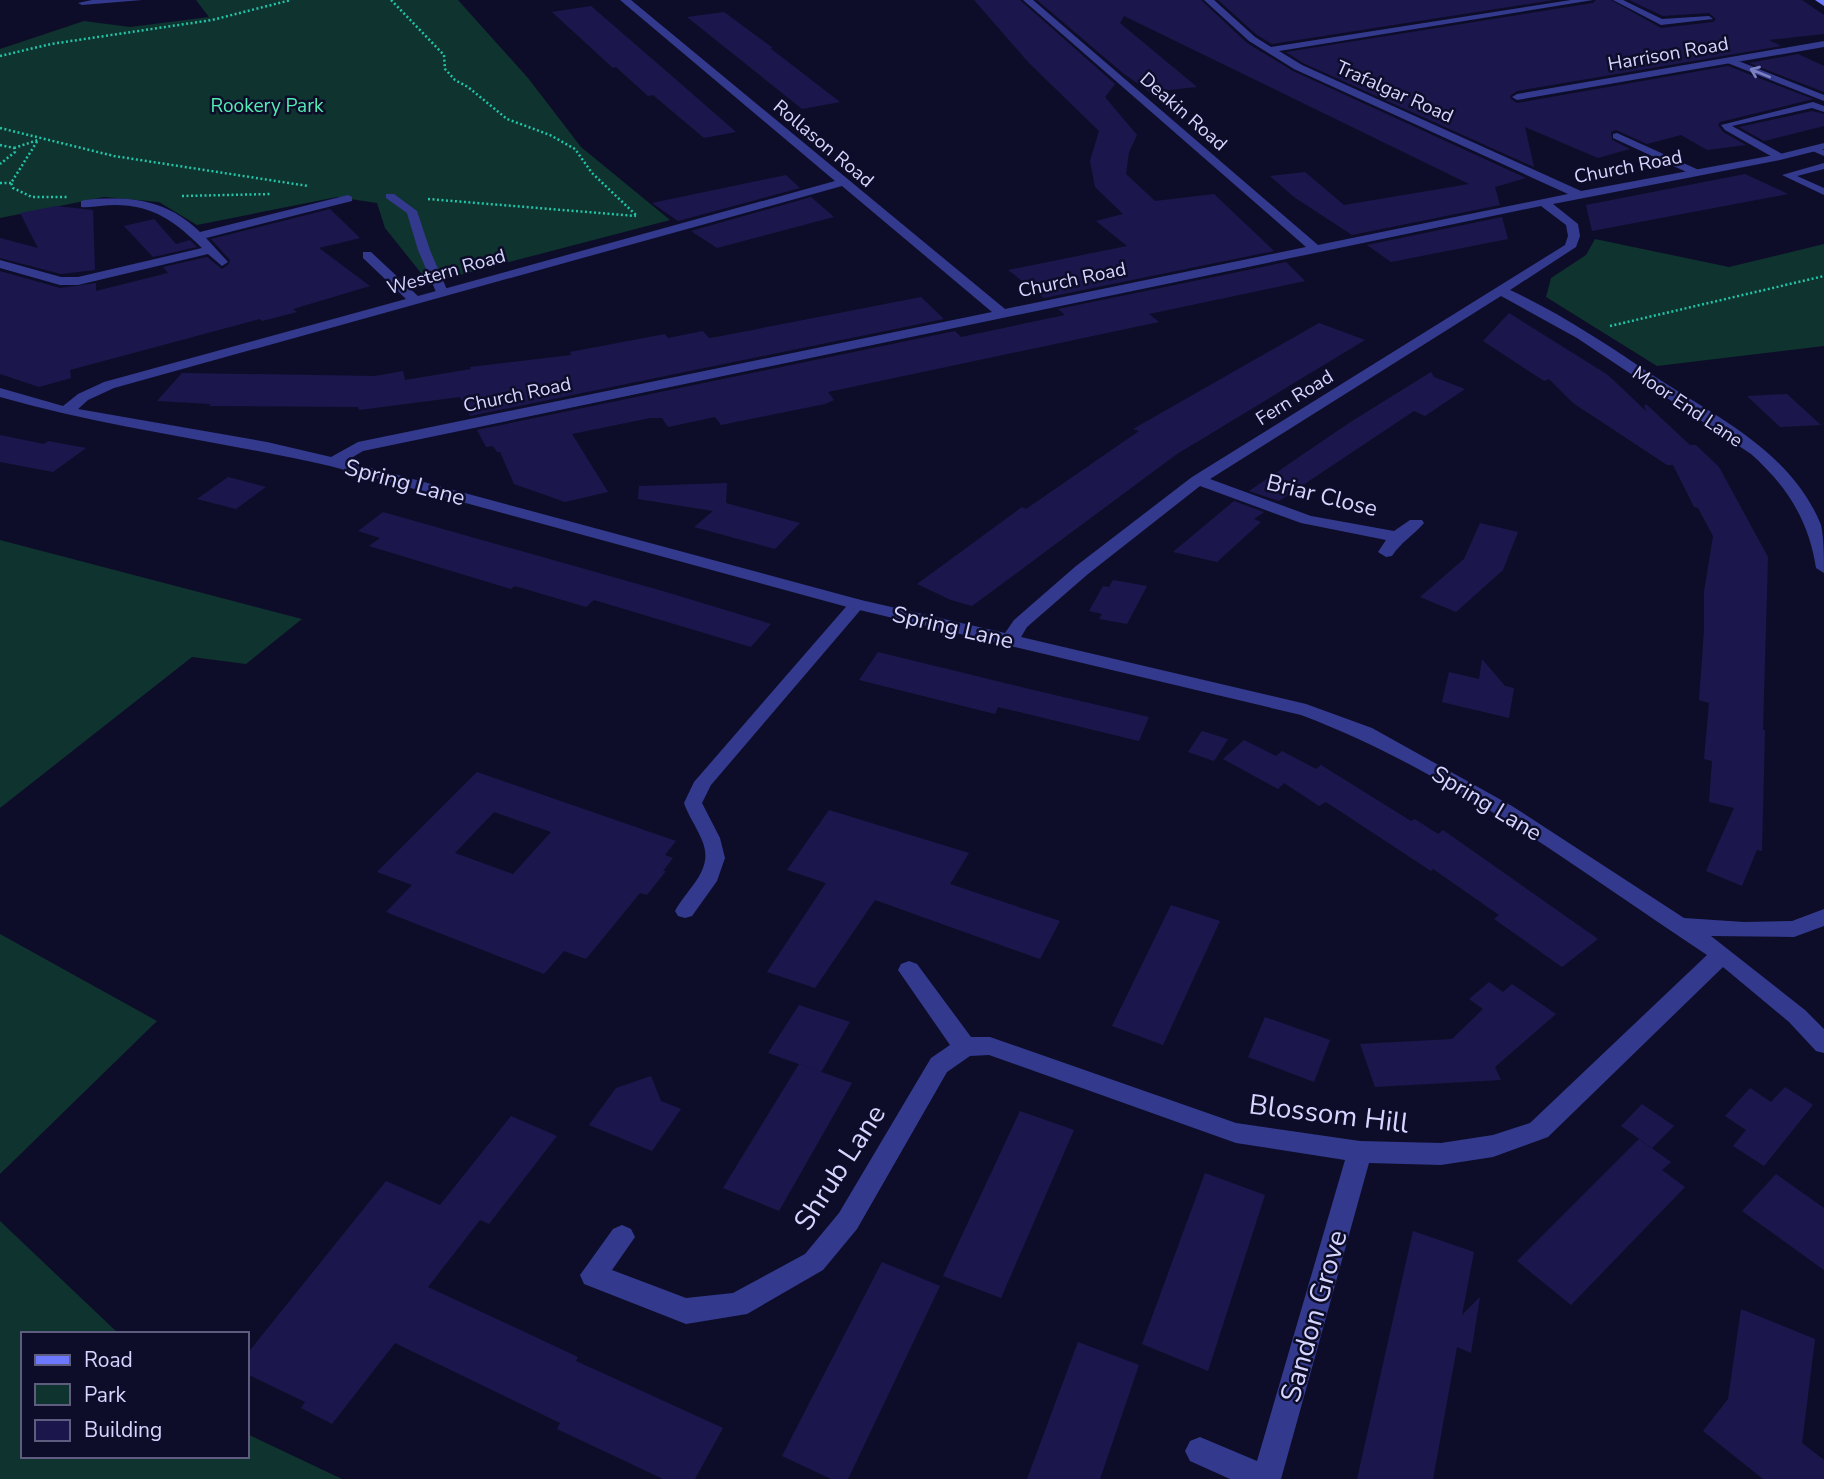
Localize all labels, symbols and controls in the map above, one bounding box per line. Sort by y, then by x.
street label: Harrison Road [1606,31,1731,77]
street label: Trafalgar Road [1332,54,1457,129]
street label: Deakin Road [1134,66,1233,157]
one-way arrow [1749,66,1771,79]
park label: Rookery Park [211,93,324,119]
street label: Rollason Road [768,94,879,194]
street label: Church Road [1572,144,1684,190]
street label: Western Road [384,243,509,301]
street label: Church Road [1016,256,1129,304]
street label: Moor End Lane [1627,360,1748,453]
street label: Fern Road [1251,364,1338,432]
street label: Church Road [461,371,574,419]
street label: Spring Lane [341,452,469,513]
street label: Briar Close [1263,467,1381,524]
street label: Spring Lane [889,598,1017,656]
street label: Spring Lane [1426,758,1548,849]
street label: Blossom Hill [1247,1085,1412,1143]
street label: Shrub Lane [785,1097,895,1238]
street label: Sandon Grove [1271,1226,1357,1407]
legend [21,1332,248,1458]
text: Road [84,1346,133,1374]
text: Park [84,1381,126,1409]
text: Building [84,1416,162,1444]

